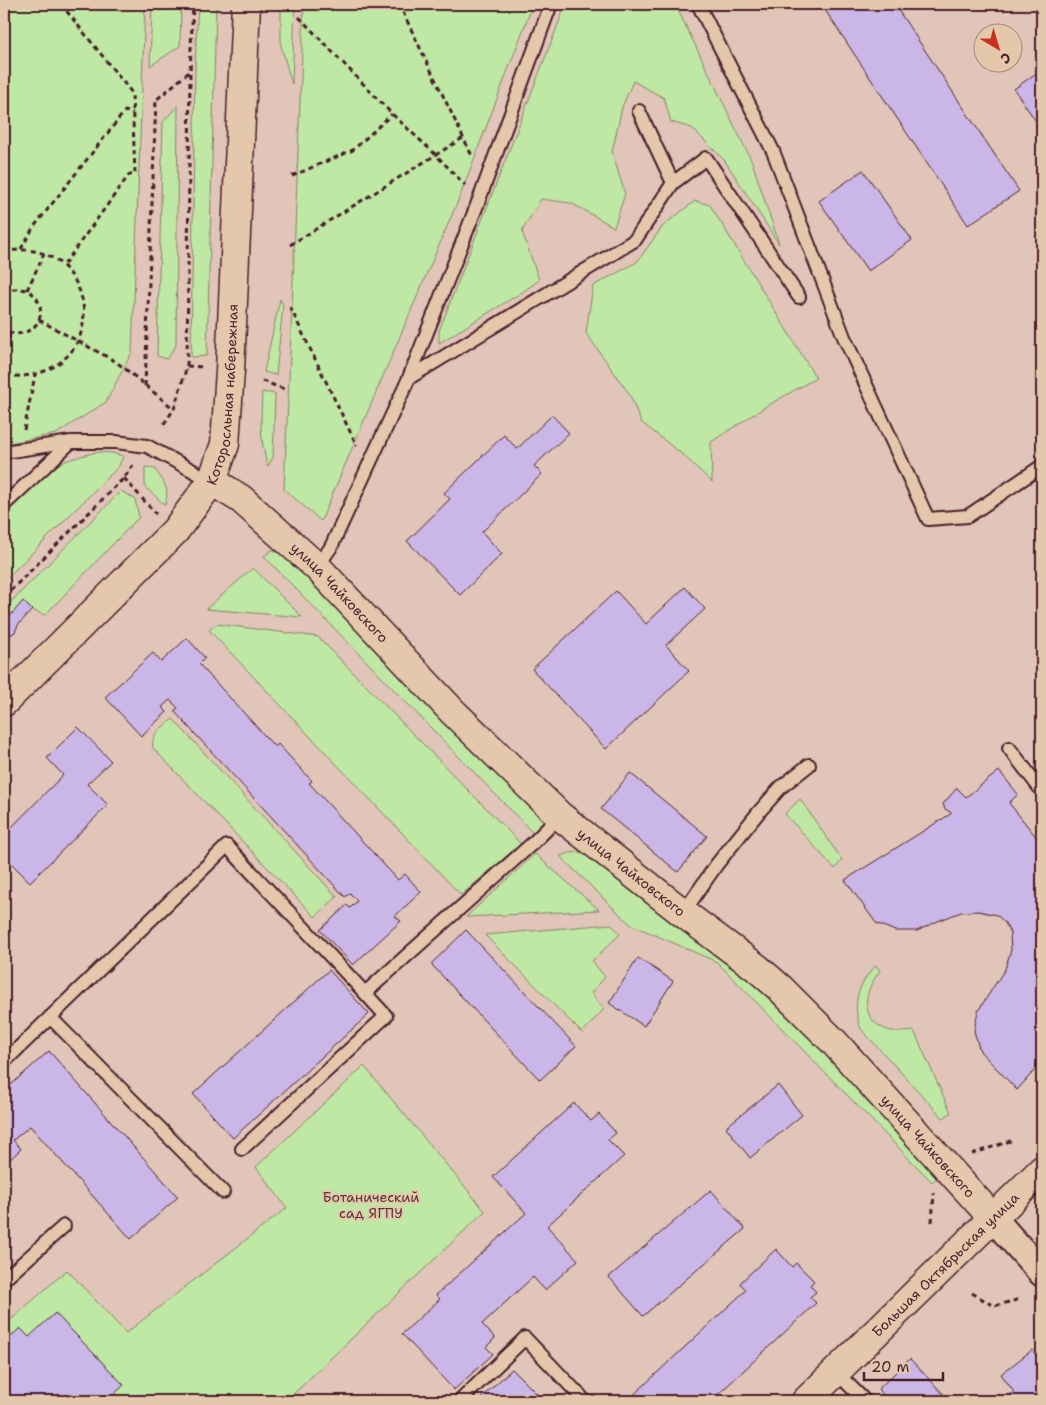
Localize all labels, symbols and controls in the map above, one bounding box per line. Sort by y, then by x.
north arrow [974,22,1024,72]
text: С [997,49,1015,68]
street label: Которосльная набережная [202,303,242,488]
street label: улица Чайковского [287,539,392,646]
street label: улица Чайковского [574,824,689,920]
street label: улица Чайковского [877,1091,979,1201]
park label: Ботанический сад ЯГПУ [323,1188,419,1222]
street label: Большая Октябрьская улица [868,1188,1023,1341]
scale bar [864,1350,942,1382]
text: 20 m [871,1357,910,1377]

